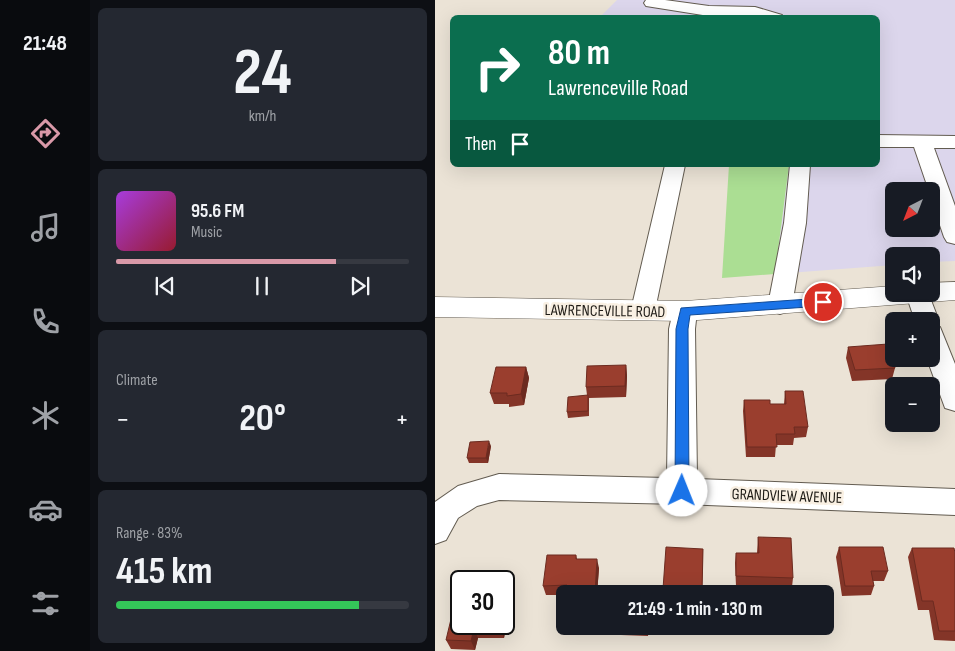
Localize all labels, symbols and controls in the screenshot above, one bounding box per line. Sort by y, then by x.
text: 21:48 [23,30,67,57]
text: 80 m [548,32,610,75]
text: 24 [233,35,292,113]
icon: right [465,35,530,100]
text: Lawrenceville Road [548,75,688,102]
text: km/h [249,107,276,126]
icon: directions [28,116,63,151]
icon: arrive [506,130,534,158]
text: Then [465,133,496,156]
north arrow [885,182,940,238]
map controls [885,182,940,432]
text: 95.6 FM [191,200,244,223]
icon: music [28,210,63,245]
text: Music [191,223,222,242]
button: sound [885,247,940,302]
icon: previous [151,272,179,300]
icon: pause [248,272,276,300]
icon: next [346,272,374,300]
pin [802,281,844,323]
icon: arrive [809,288,837,316]
street label: LAWRENCEVILLE ROAD [544,301,666,322]
icon: phone [28,304,63,339]
button: + [885,312,940,367]
text: Climate [116,371,158,390]
button: − [885,377,940,432]
text: 20° [239,396,286,441]
icon: climate [28,398,63,433]
text: − [116,403,130,436]
text: + [395,403,409,436]
position arrow [655,464,707,516]
street label: GRANDVIEW AVENUE [731,485,843,508]
icon: car [28,492,63,527]
text: Range · 83% [116,524,183,543]
text: 415 km [116,549,213,594]
speed limit sign: 30 [450,570,515,635]
icon: filters [28,586,63,621]
text: 21:49 · 1 min · 130 m [628,598,762,621]

